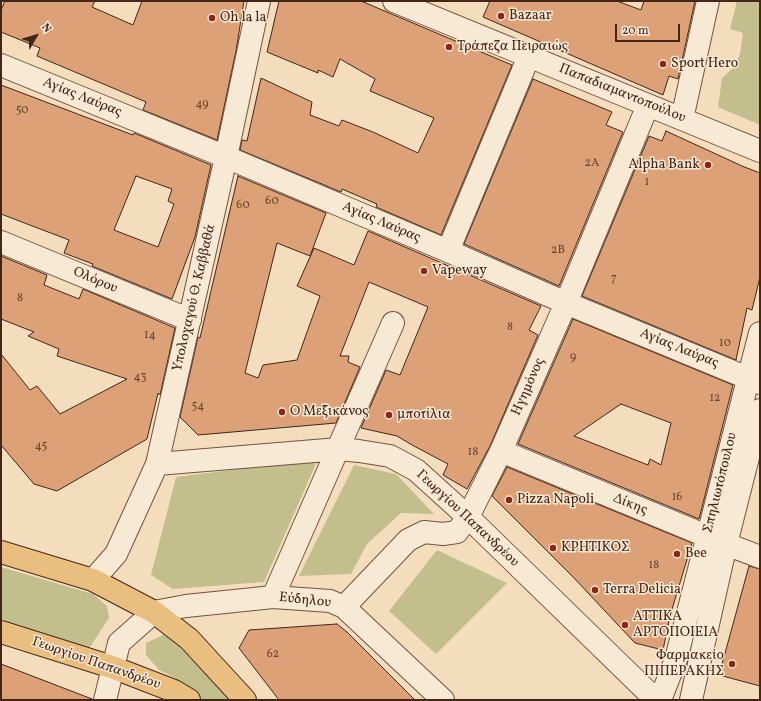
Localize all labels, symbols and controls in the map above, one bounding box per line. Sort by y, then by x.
place label: Bazaar [509,8,552,24]
place label: Oh la la [220,10,266,26]
marker: Bazaar [496,11,506,21]
marker: Oh la la [207,13,217,23]
north arrow [16,16,56,56]
scale bar [617,16,682,42]
text: N [37,21,54,36]
text: 20 m [622,23,649,39]
place label: Τράπεζα Πειραιώς [457,39,568,55]
marker: Τράπεζα Πειραιώς [444,42,454,52]
place label: Sport Hero [671,56,738,72]
marker: Sport Hero [658,59,668,69]
street label: Παπαδιαμαντοπούλου [556,61,688,127]
street label: Αγίας Λαύρας [40,75,124,121]
house number: 49 [195,98,209,112]
house number: 50 [16,104,28,118]
house number: 2Α [585,157,599,171]
place label: Alpha Bank [628,157,700,173]
marker: Alpha Bank [703,160,713,170]
house number: 1 [645,176,649,190]
house number: 60 [265,195,279,209]
house number: 60 [236,199,250,213]
street label: Αγίας Λαύρας [339,199,423,247]
street label: Υπολοχαγού Θ. Καββαθά [170,223,220,373]
house number: 2Β [551,244,565,258]
place label: Vapeway [432,263,487,279]
street label: Ολόρου [70,264,120,298]
marker: Vapeway [419,266,429,276]
house number: 7 [611,272,617,286]
house number: 8 [17,292,23,306]
house number: 8 [507,321,513,335]
street label: Αγίας Λαύρας [637,326,721,372]
house number: 14 [144,329,156,343]
house number: 10 [719,337,731,351]
house number: 9 [570,351,576,365]
street label: Ηγημόνος [509,355,549,419]
house number: 43 [134,371,146,385]
house number: 12 [709,392,721,406]
house number: 54 [192,400,204,414]
place label: Ο Μεξικάνος [290,404,369,420]
marker: Ο Μεξικάνος [277,407,287,417]
place label: μποτίλια [397,407,451,423]
marker: μποτίλια [384,410,394,420]
street label: Σπηλιωτόπουλου [700,431,742,535]
house number: 45 [35,440,47,454]
house number: 18 [468,446,478,460]
street label: Γεωργίου Παπανδρέου [412,467,522,571]
street label: Δίκης [610,491,650,519]
house number: 16 [672,491,682,505]
place label: Pizza Napoli [517,492,594,508]
marker: Pizza Napoli [504,495,514,505]
place label: ΚΡΗΤΙΚΟΣ [561,540,629,556]
marker: ΚΡΗΤΙΚΟΣ [548,543,558,553]
place label: Bee [685,546,707,562]
marker: Bee [672,549,682,559]
house number: 18 [649,559,659,573]
place label: Terra Delicia [603,582,681,598]
marker: Terra Delicia [590,585,600,595]
street label: Εύδηλου [278,590,332,612]
place label: ΑΤΤΙΚΑ ΑΡΤΟΠΟΙΕΙΑ [633,609,718,642]
marker: ΑΤΤΙΚΑ ΑΡΤΟΠΟΙΕΙΑ [620,620,630,630]
street label: Γεωργίου Παπανδρέου [30,634,162,694]
house number: 62 [267,648,279,662]
place label: Φαρμακείο ΠΙΠΕΡΑΚΗΣ [644,648,724,680]
marker: Φαρμακείο ΠΙΠΕΡΑΚΗΣ [727,659,737,669]

